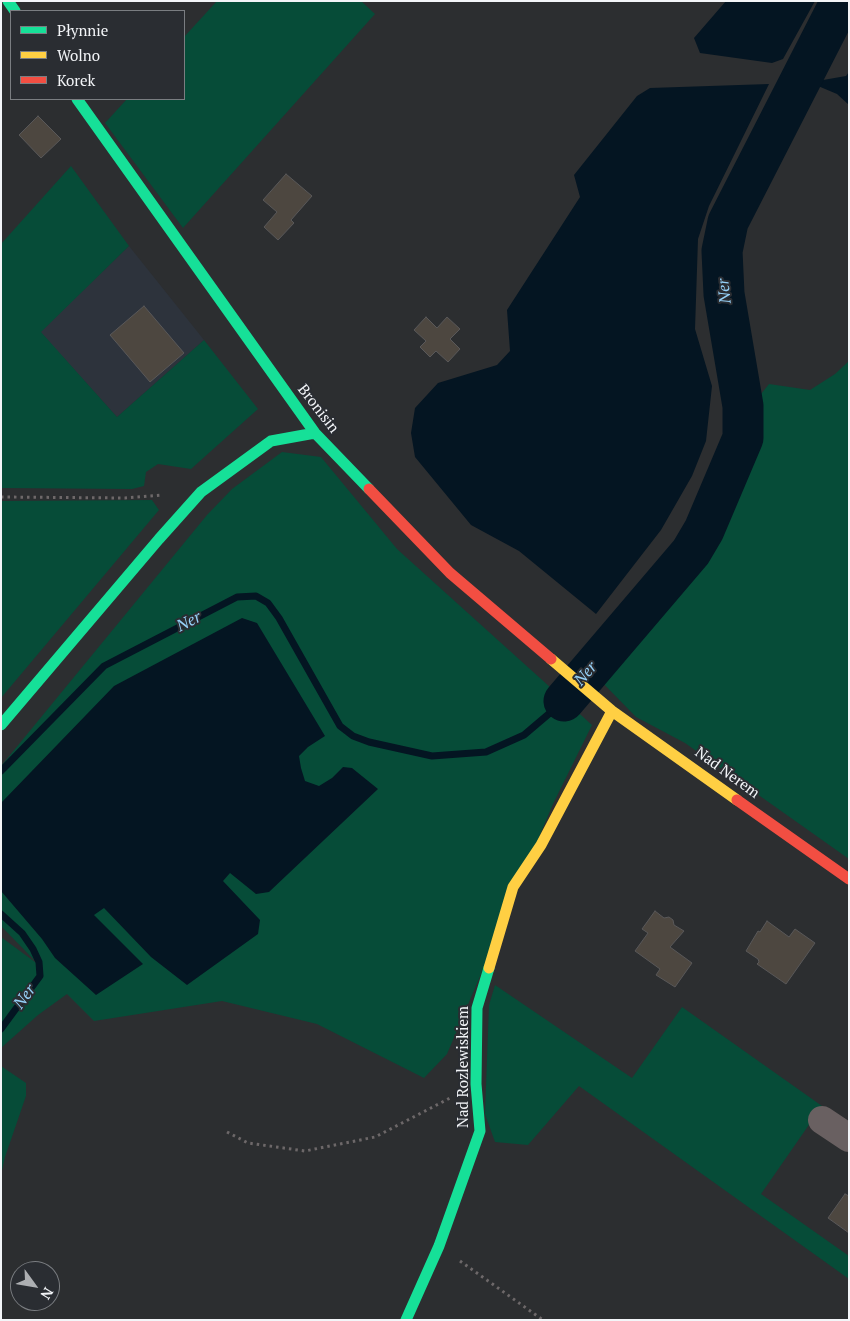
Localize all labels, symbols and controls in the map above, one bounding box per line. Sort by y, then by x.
legend [10,10,185,100]
text: Płynnie [57,20,108,40]
text: Wolno [57,45,100,65]
text: Korek [57,70,95,90]
water label: Ner [714,278,736,304]
street label: Bronisin [293,381,343,437]
water label: Ner [174,608,204,636]
water label: Ner [571,658,601,690]
street label: Nad Nerem [691,744,763,802]
water label: Ner [10,981,40,1013]
street label: Nad Rozlewiskiem [455,1006,473,1128]
north arrow [10,1261,60,1311]
text: N [36,1284,58,1303]

